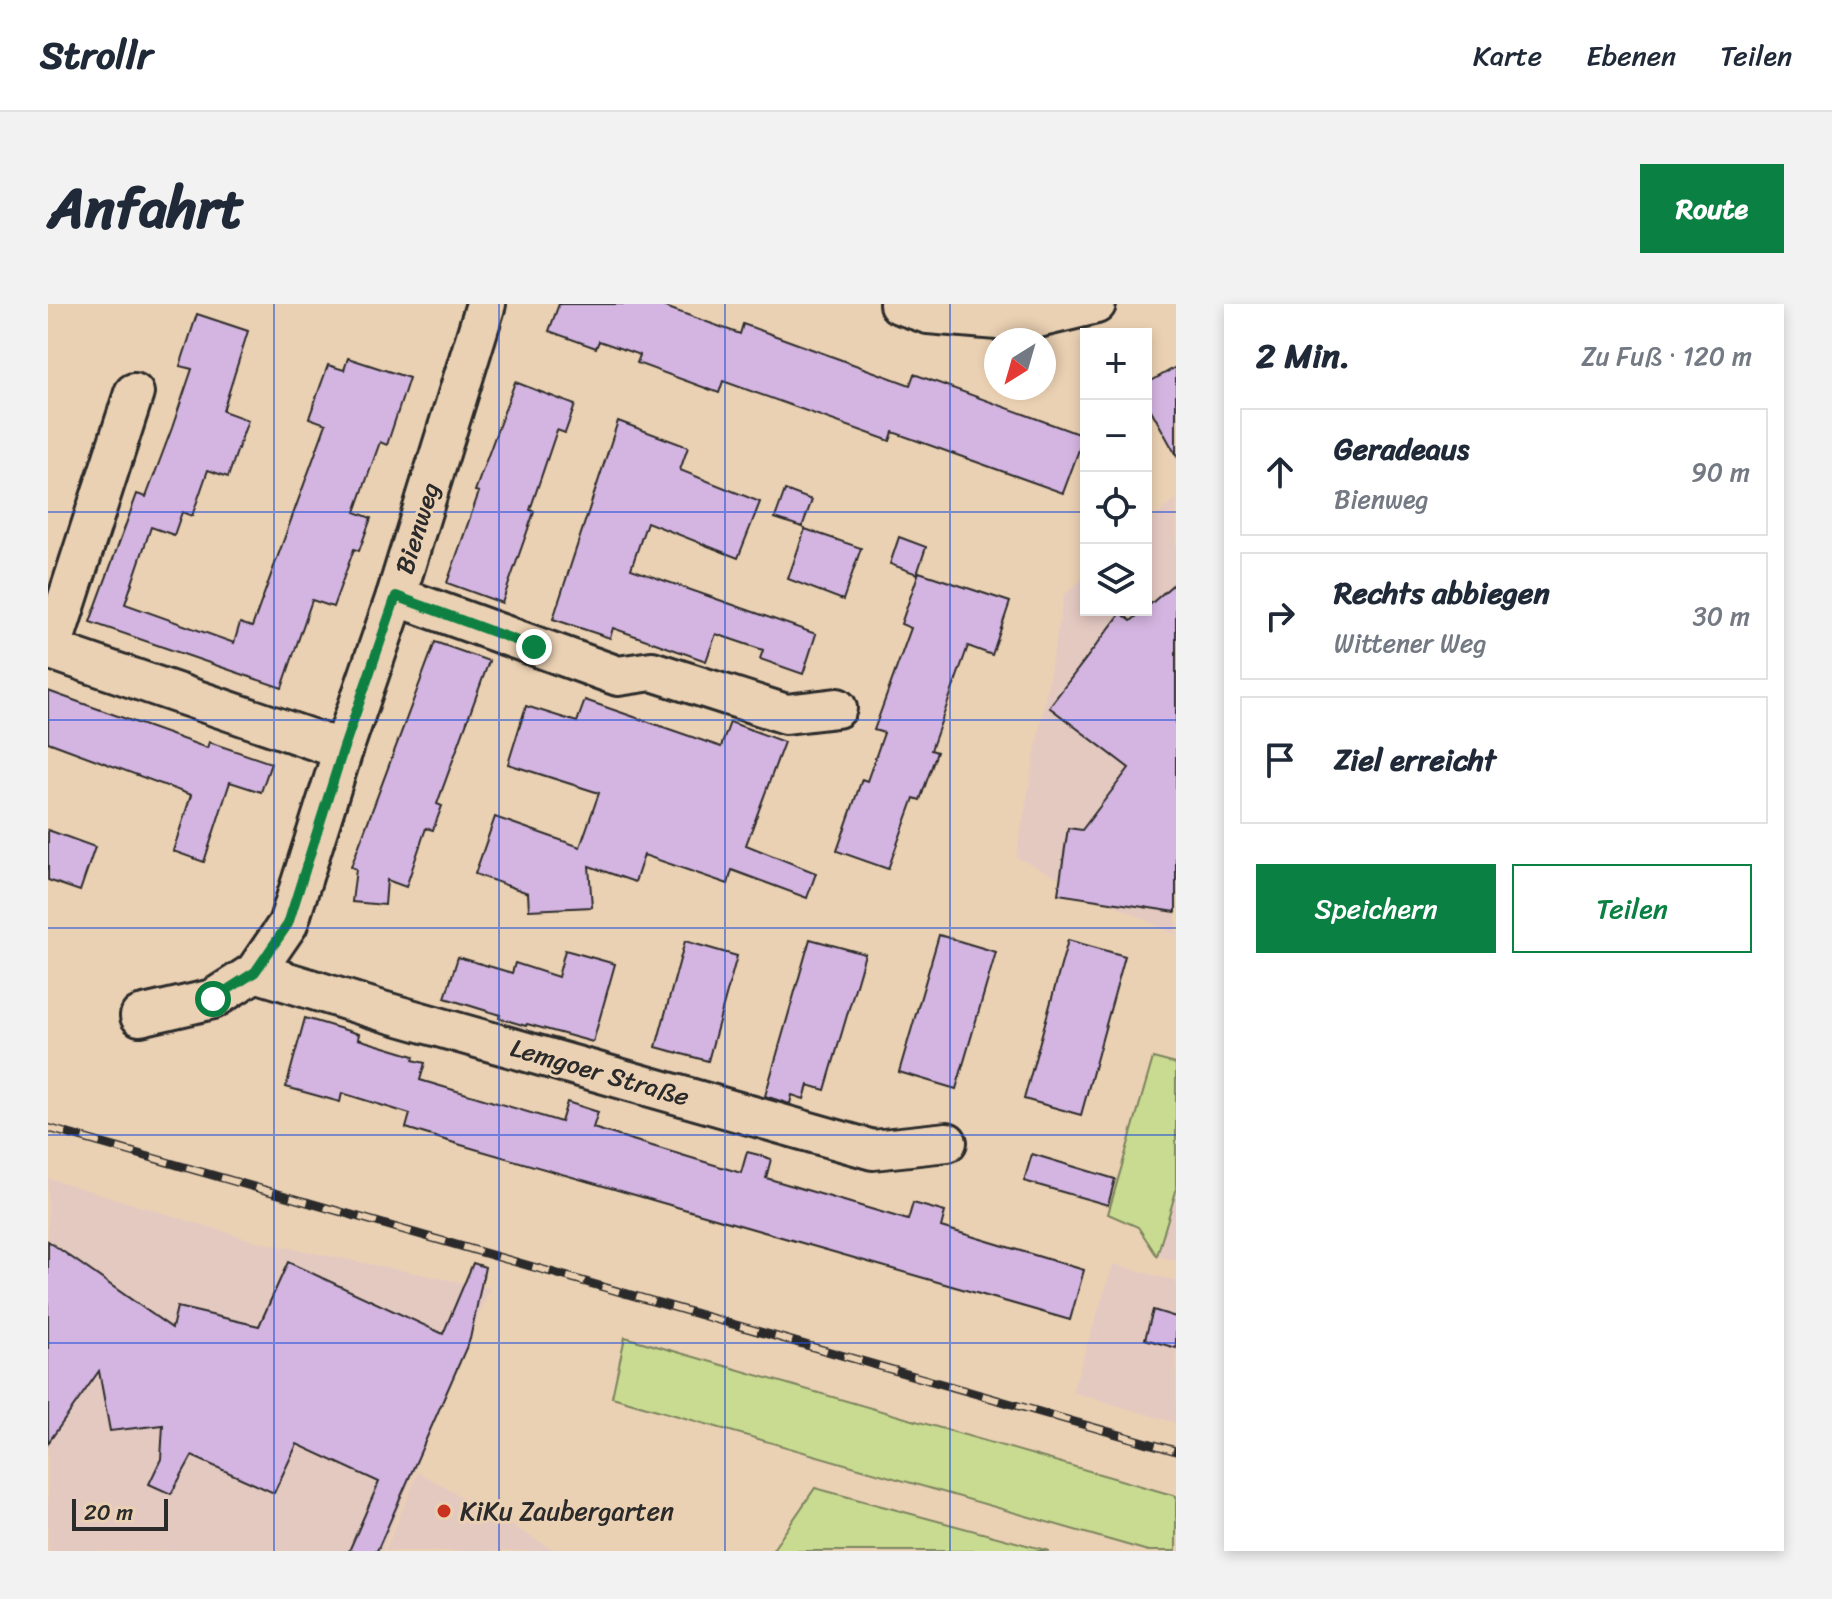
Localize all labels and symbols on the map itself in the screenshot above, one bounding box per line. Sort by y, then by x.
north arrow [984,328,1056,400]
street label: Bienweg [381,476,453,580]
route end [516,629,552,665]
route start [195,981,231,1017]
street label: Lemgoer Straße [505,1024,695,1120]
place label: KiKu Zaubergarten [460,1488,674,1534]
scale bar [72,1495,168,1531]
marker: KiKu Zaubergarten [435,1502,453,1520]

